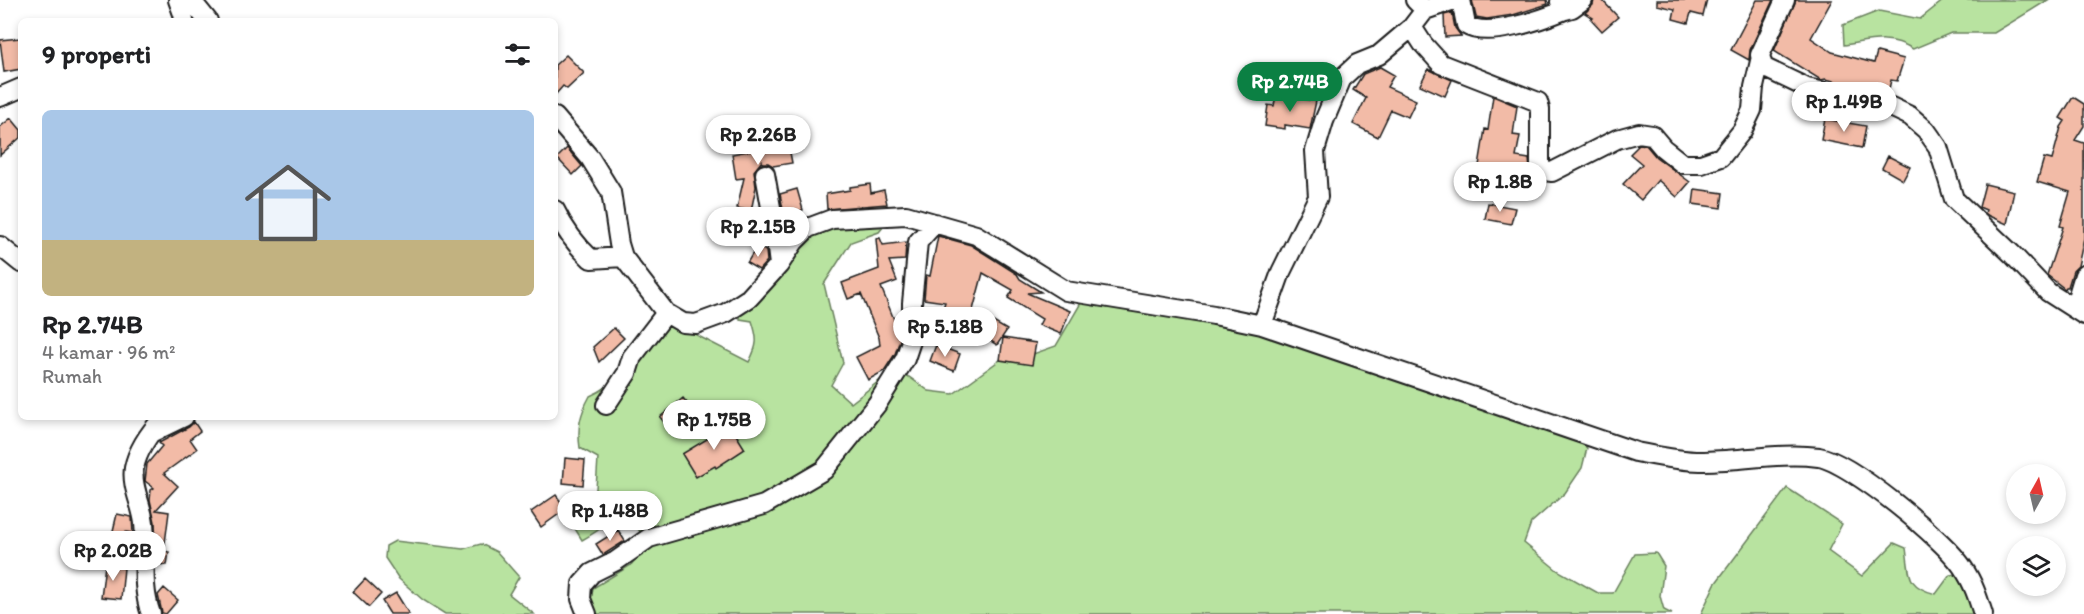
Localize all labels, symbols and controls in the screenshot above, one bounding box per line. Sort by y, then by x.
text: 9 properti [42,38,151,70]
icon: filters [501,38,534,71]
pin: Rp 2.74B [1228,62,1352,113]
text: Rp 2.74B [1251,69,1329,93]
pin: Rp 1.49B [1782,82,1906,133]
text: Rp 1.49B [1806,89,1882,113]
pin: Rp 2.26B [696,115,820,166]
text: Rp 2.26B [720,122,796,146]
icon: home [234,149,342,257]
pin: Rp 1.8B [1445,162,1555,213]
text: Rp 1.8B [1468,169,1532,193]
pin: Rp 2.15B [696,207,820,258]
text: Rp 2.15B [720,214,796,238]
pin: Rp 5.18B [883,307,1007,358]
text: Rp 2.74B [42,308,143,340]
text: Rp 5.18B [907,314,983,338]
text: 4 kamar · 96 m² [42,340,176,364]
text: Rumah [42,364,102,388]
pin: Rp 1.75B [652,400,776,451]
text: Rp 1.75B [677,407,751,431]
north arrow [2006,464,2066,524]
map controls [2006,464,2066,596]
pin: Rp 1.48B [548,491,672,542]
text: Rp 1.48B [571,498,649,522]
pin: Rp 2.02B [51,531,175,582]
button: layers [2006,536,2066,596]
text: Rp 2.02B [74,538,152,562]

